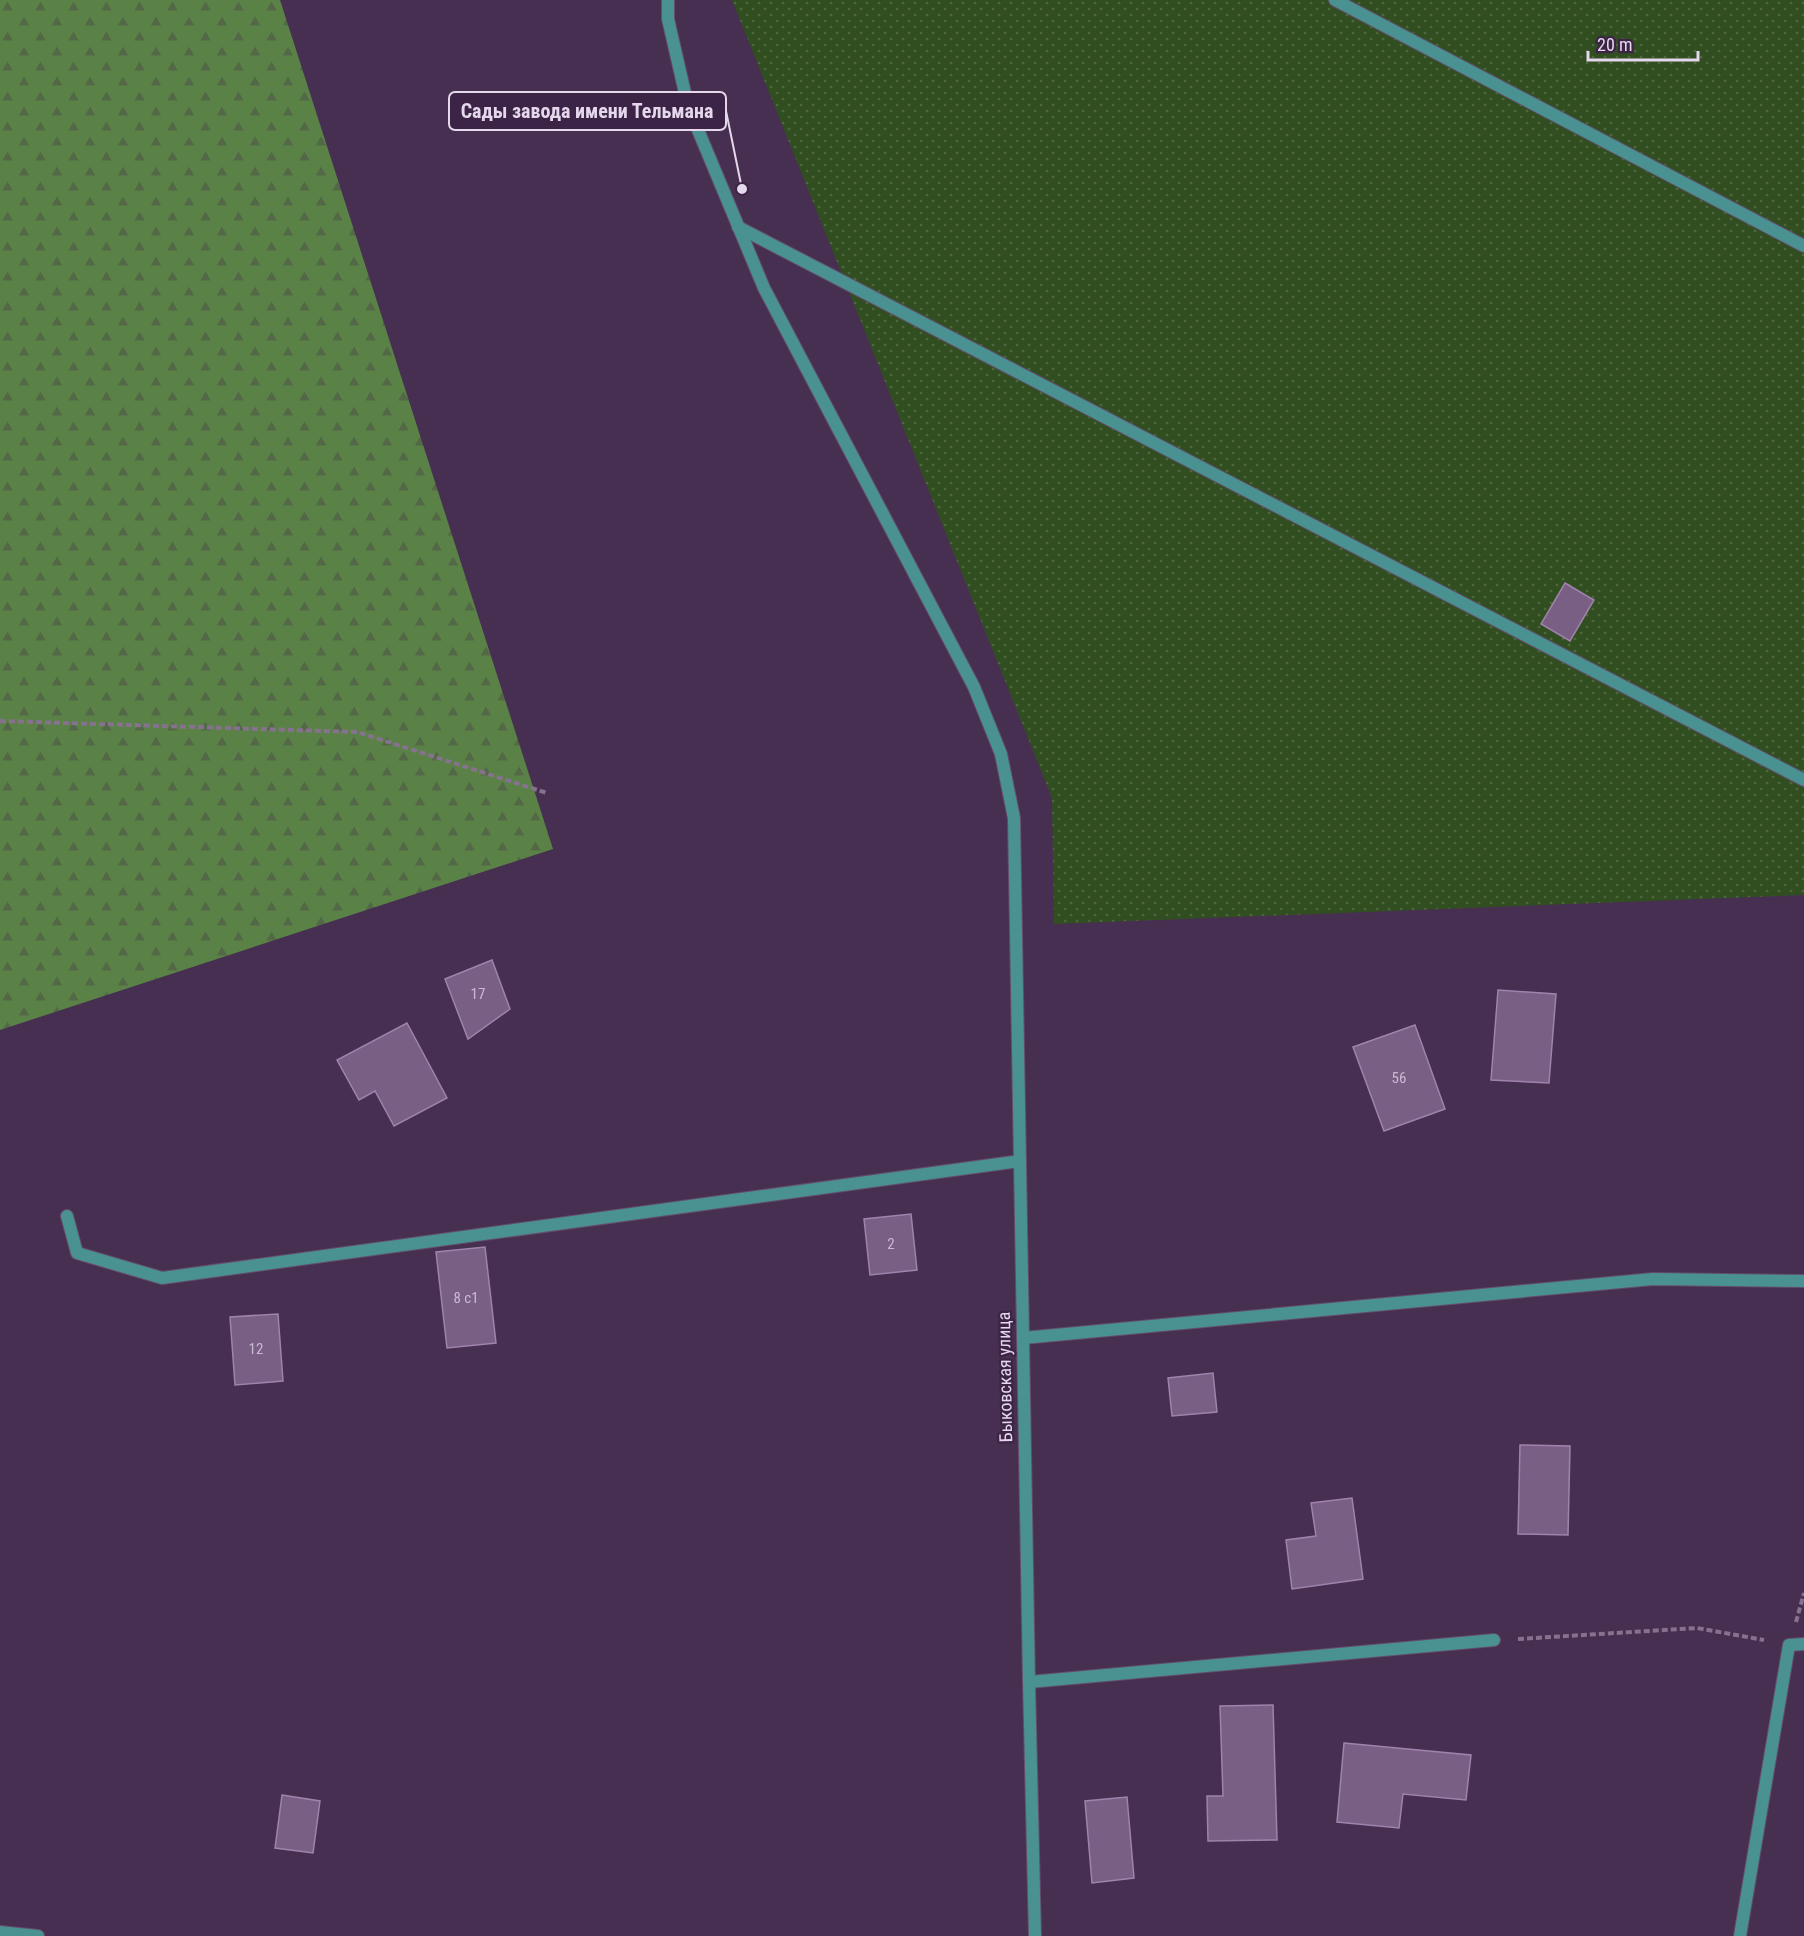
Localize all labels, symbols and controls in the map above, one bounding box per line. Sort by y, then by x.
scale bar [1588,24,1698,62]
text: 20 m [1597,34,1632,55]
callout: Сады завода имени Тельмана [449,92,726,130]
text: Сады завода имени Тельмана [461,99,713,123]
house number: 17 [471,985,485,1003]
house number: 56 [1392,1069,1406,1087]
house number: 2 [887,1235,895,1253]
house number: 8 с1 [453,1289,479,1307]
street label: Быковская улица [993,1312,1016,1443]
house number: 12 [249,1340,263,1358]

